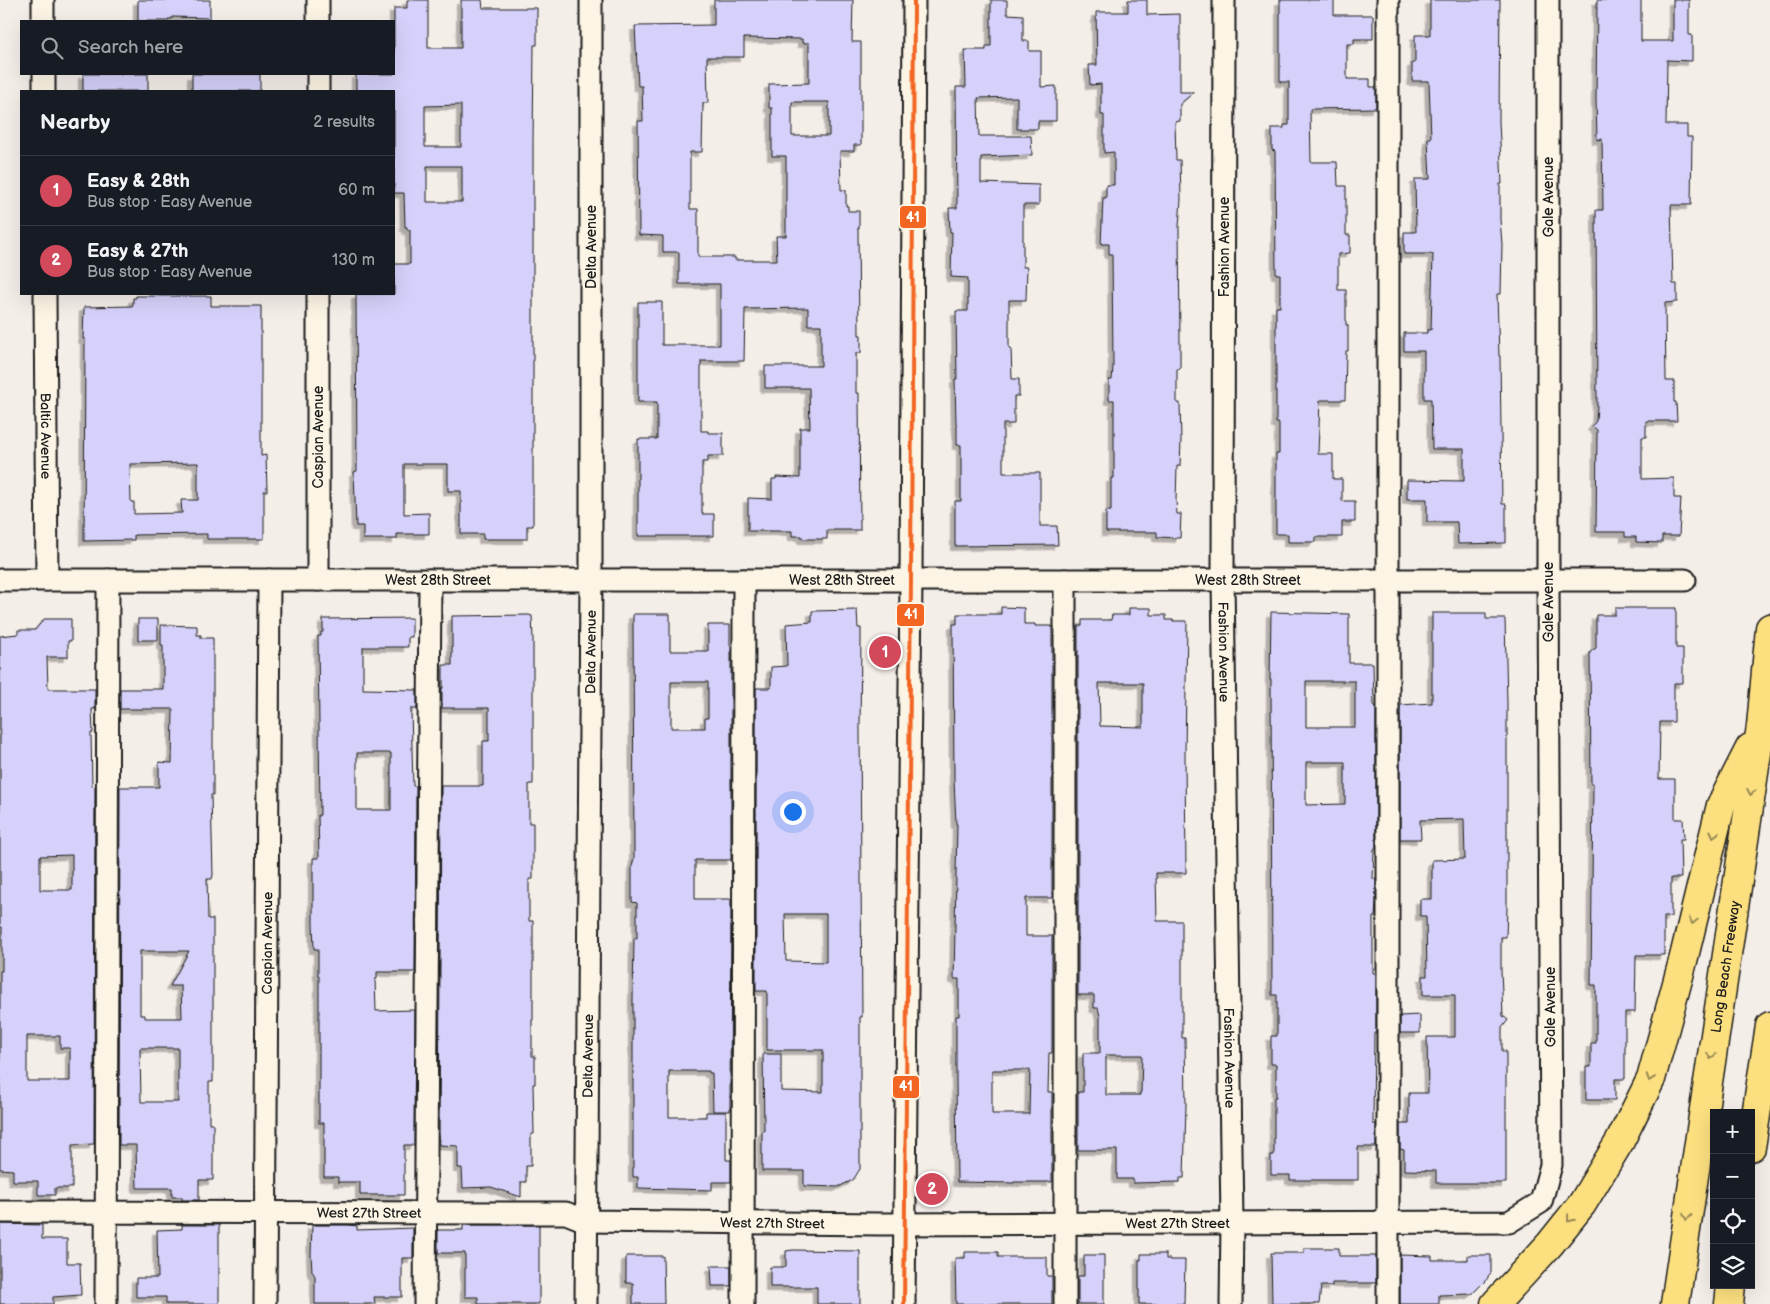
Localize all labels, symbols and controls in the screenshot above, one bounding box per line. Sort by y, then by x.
search box [20,20,395,75]
icon: search [38,34,66,62]
text: Search here [78,36,183,59]
text: Nearby [40,110,110,135]
text: 2 results [313,113,375,132]
street label: Gale Avenue [1540,157,1557,237]
text: Easy & 28th [87,170,190,193]
text: 1 [53,181,59,200]
text: 60 m [338,181,375,200]
text: Bus stop · Easy Avenue [87,193,252,212]
street label: Fashion Avenue [1216,197,1233,297]
street label: Delta Avenue [583,205,600,289]
line badge: 41 [899,205,927,229]
text: 41 [906,209,920,226]
text: Easy & 27th [87,240,188,263]
text: 2 [51,251,61,270]
text: 130 m [332,251,375,270]
text: Bus stop · Easy Avenue [87,263,252,282]
street label: Caspian Avenue [310,386,327,488]
street label: Baltic Avenue [37,393,55,479]
street label: Gale Avenue [1540,562,1557,642]
street label: West 28th Street [385,572,492,589]
street label: West 28th Street [789,572,896,589]
street label: West 28th Street [1195,572,1302,589]
street label: Fashion Avenue [1215,602,1233,702]
line badge: 41 [896,603,925,627]
text: 41 [904,606,918,623]
street label: Delta Avenue [582,610,599,694]
pin: 1 [869,633,901,671]
one-way arrow [1747,788,1757,796]
your location [780,799,806,825]
one-way arrow [1709,830,1720,839]
street label: Caspian Avenue [258,891,276,995]
street label: Long Beach Freeway [1707,899,1744,1034]
one-way arrow [1688,916,1699,925]
street label: Gale Avenue [1542,967,1559,1047]
street label: Fashion Avenue [1220,1008,1239,1108]
street label: Delta Avenue [579,1014,597,1098]
one-way arrow [1707,1052,1717,1061]
one-way arrow [1646,1073,1656,1081]
line badge: 41 [892,1075,920,1099]
text: 41 [899,1078,913,1095]
map controls [1710,1109,1755,1289]
button: + [1710,1109,1755,1154]
button: − [1710,1154,1755,1199]
pin: 2 [916,1170,948,1208]
button: locate [1710,1199,1755,1244]
street label: West 27th Street [317,1204,422,1221]
one-way arrow [1567,1213,1576,1222]
one-way arrow [1682,1213,1693,1221]
street label: West 27th Street [720,1214,825,1232]
street label: West 27th Street [1125,1214,1230,1232]
button: layers [1710,1244,1755,1289]

